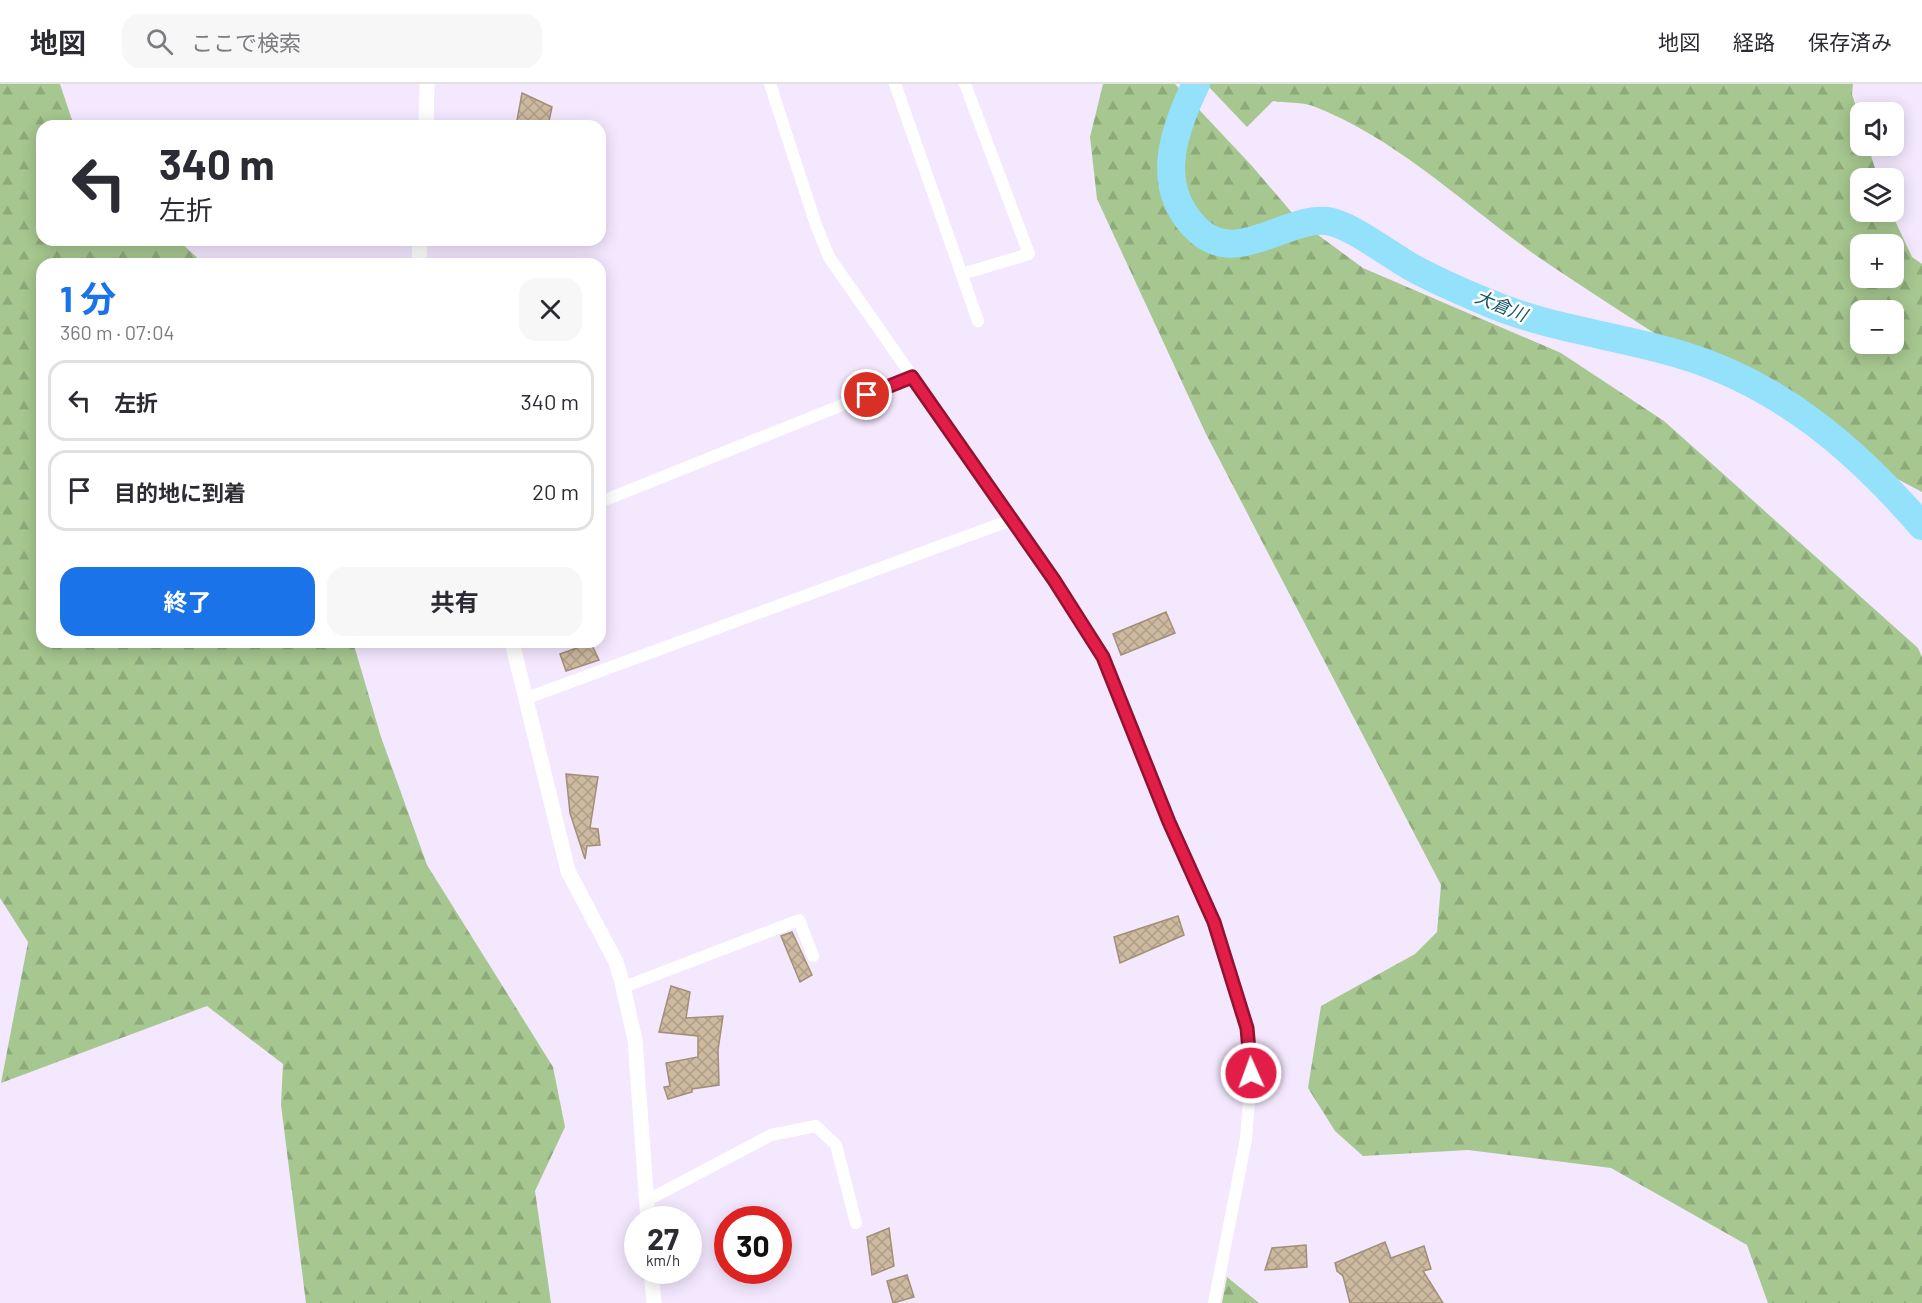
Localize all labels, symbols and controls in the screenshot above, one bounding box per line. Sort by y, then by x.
search box [122,14,542,68]
text: 地図 [30,25,86,59]
icon: search [143,25,176,58]
text: ここで検索 [191,29,301,55]
text: 地図 [1658,29,1700,54]
text: 経路 [1733,29,1775,54]
text: 保存済み [1808,29,1892,54]
map controls [1850,102,1904,354]
button: sound [1850,102,1904,156]
text: 340 m [159,138,275,188]
icon: left [60,144,138,222]
button: layers [1850,168,1904,222]
text: 左折 [159,193,213,225]
button: + [1850,234,1904,288]
text: 1 分 [60,276,116,319]
button: close [519,278,582,341]
water label: 大倉川 [1472,285,1532,326]
button: − [1850,300,1904,354]
text: 360 m · 07:04 [60,320,175,344]
pin [841,369,892,420]
icon: arrive [850,378,883,411]
icon: left [63,384,96,417]
text: 340 m [521,388,579,414]
text: 左折 [114,389,158,415]
icon: arrive [63,474,96,507]
text: 20 m [532,478,579,504]
text: 目的地に到着 [114,479,246,505]
button: 終了 [60,567,315,636]
button: 共有 [327,567,582,636]
position arrow [1219,1041,1283,1105]
speed limit sign: 30 [714,1206,792,1284]
text: 27 [647,1220,679,1256]
text: km/h [646,1251,680,1269]

